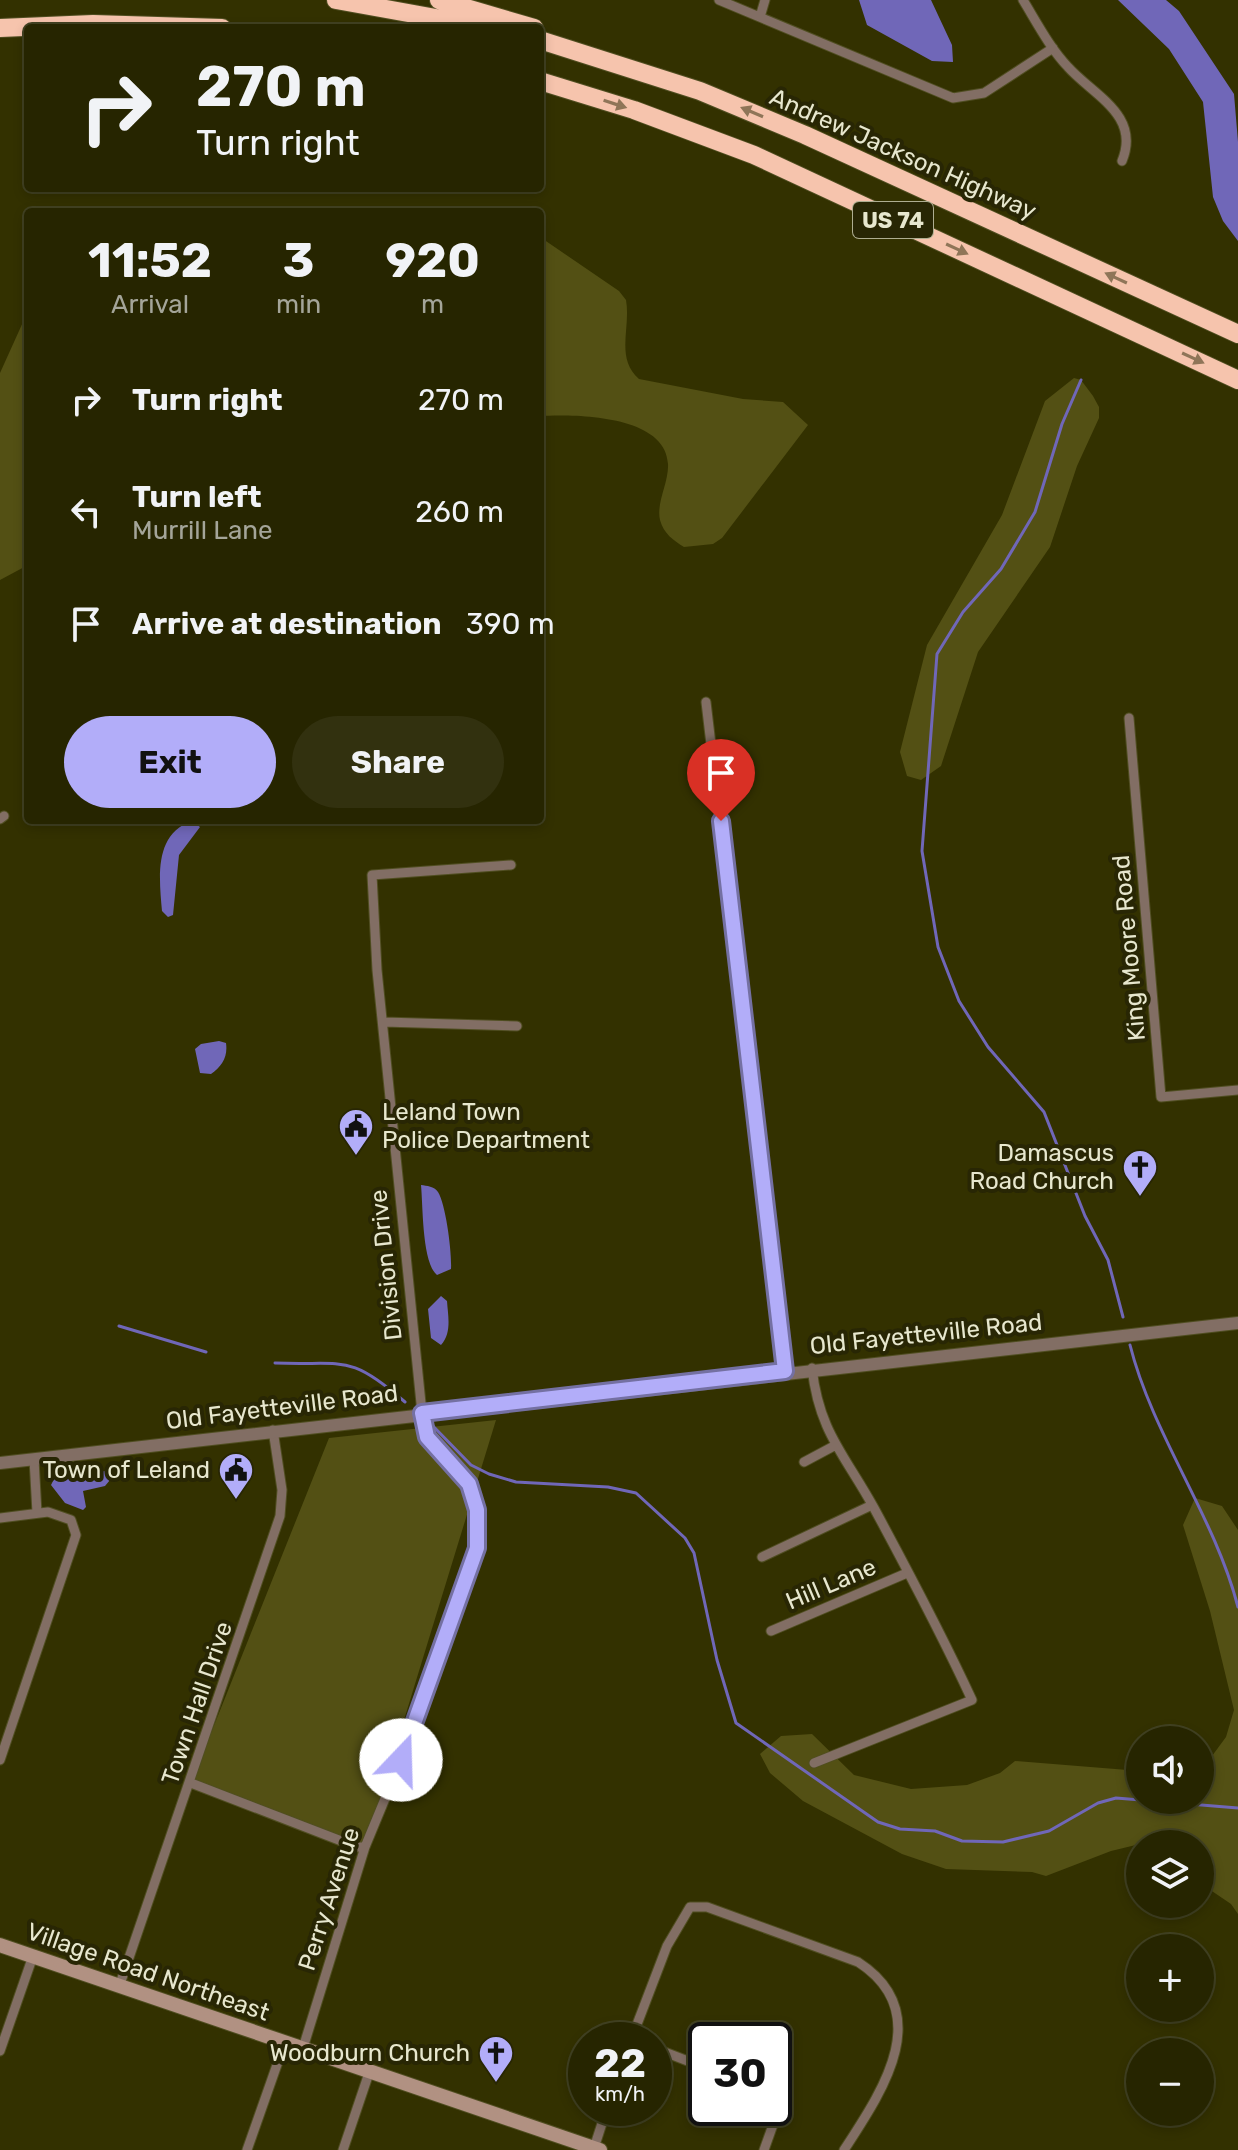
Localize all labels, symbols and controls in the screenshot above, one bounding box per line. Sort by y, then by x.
text: 270 m [196,54,366,120]
icon: right [64,56,168,160]
street label: Andrew Jackson Highway [766,83,1040,225]
one-way arrow [603,98,627,110]
one-way arrow [740,106,764,119]
text: Turn right [196,121,360,164]
road number: US 74 [853,202,933,238]
text: 11:52 [88,232,212,289]
text: 3 [283,232,314,289]
text: 920 [385,232,480,289]
one-way arrow [945,242,968,256]
one-way arrow [1105,271,1128,285]
text: Arrival [111,289,189,320]
text: min [276,289,321,320]
text: m [421,289,444,320]
one-way arrow [1181,352,1204,365]
icon: right [64,378,108,422]
text: Turn right [132,382,283,418]
text: 270 m [418,382,504,418]
text: Turn left [132,479,262,515]
icon: left [64,490,108,534]
text: 260 m [415,494,504,530]
text: Murrill Lane [132,515,273,546]
icon: arrive [64,602,108,646]
text: Arrive at destination [132,606,442,642]
text: 390 m [466,606,555,642]
button: Exit [64,716,276,808]
button: Share [292,716,504,808]
pin [687,739,755,821]
icon: arrive [699,751,743,795]
street label: King Moore Road [1107,854,1151,1042]
place label: Leland Town Police Department [382,1098,590,1154]
public building icon: Leland Town Police Department [337,1107,375,1157]
place label: Damascus Road Church [969,1139,1114,1195]
church icon: Damascus Road Church [1121,1148,1159,1198]
street label: Division Drive [364,1188,408,1342]
street label: Old Fayetteville Road [808,1308,1044,1360]
street label: Old Fayetteville Road [164,1379,400,1435]
public building icon: Town of Leland [217,1451,255,1501]
place label: Town of Leland [42,1456,210,1484]
street label: Hill Lane [782,1553,880,1615]
street label: Town Hall Drive [156,1618,238,1788]
position arrow [359,1718,443,1802]
map controls [1126,1726,1214,2126]
button: sound [1126,1726,1214,1814]
street label: Perry Avenue [293,1824,365,1974]
button: layers [1126,1830,1214,1918]
street label: Village Road Northeast [23,1917,273,2027]
button: + [1126,1934,1214,2022]
speed limit sign: 30 [688,2022,792,2126]
church icon: Woodburn Church [477,2034,515,2084]
button: − [1126,2038,1214,2126]
place label: Woodburn Church [269,2039,470,2067]
text: 22 [594,2040,646,2087]
text: km/h [595,2082,645,2106]

